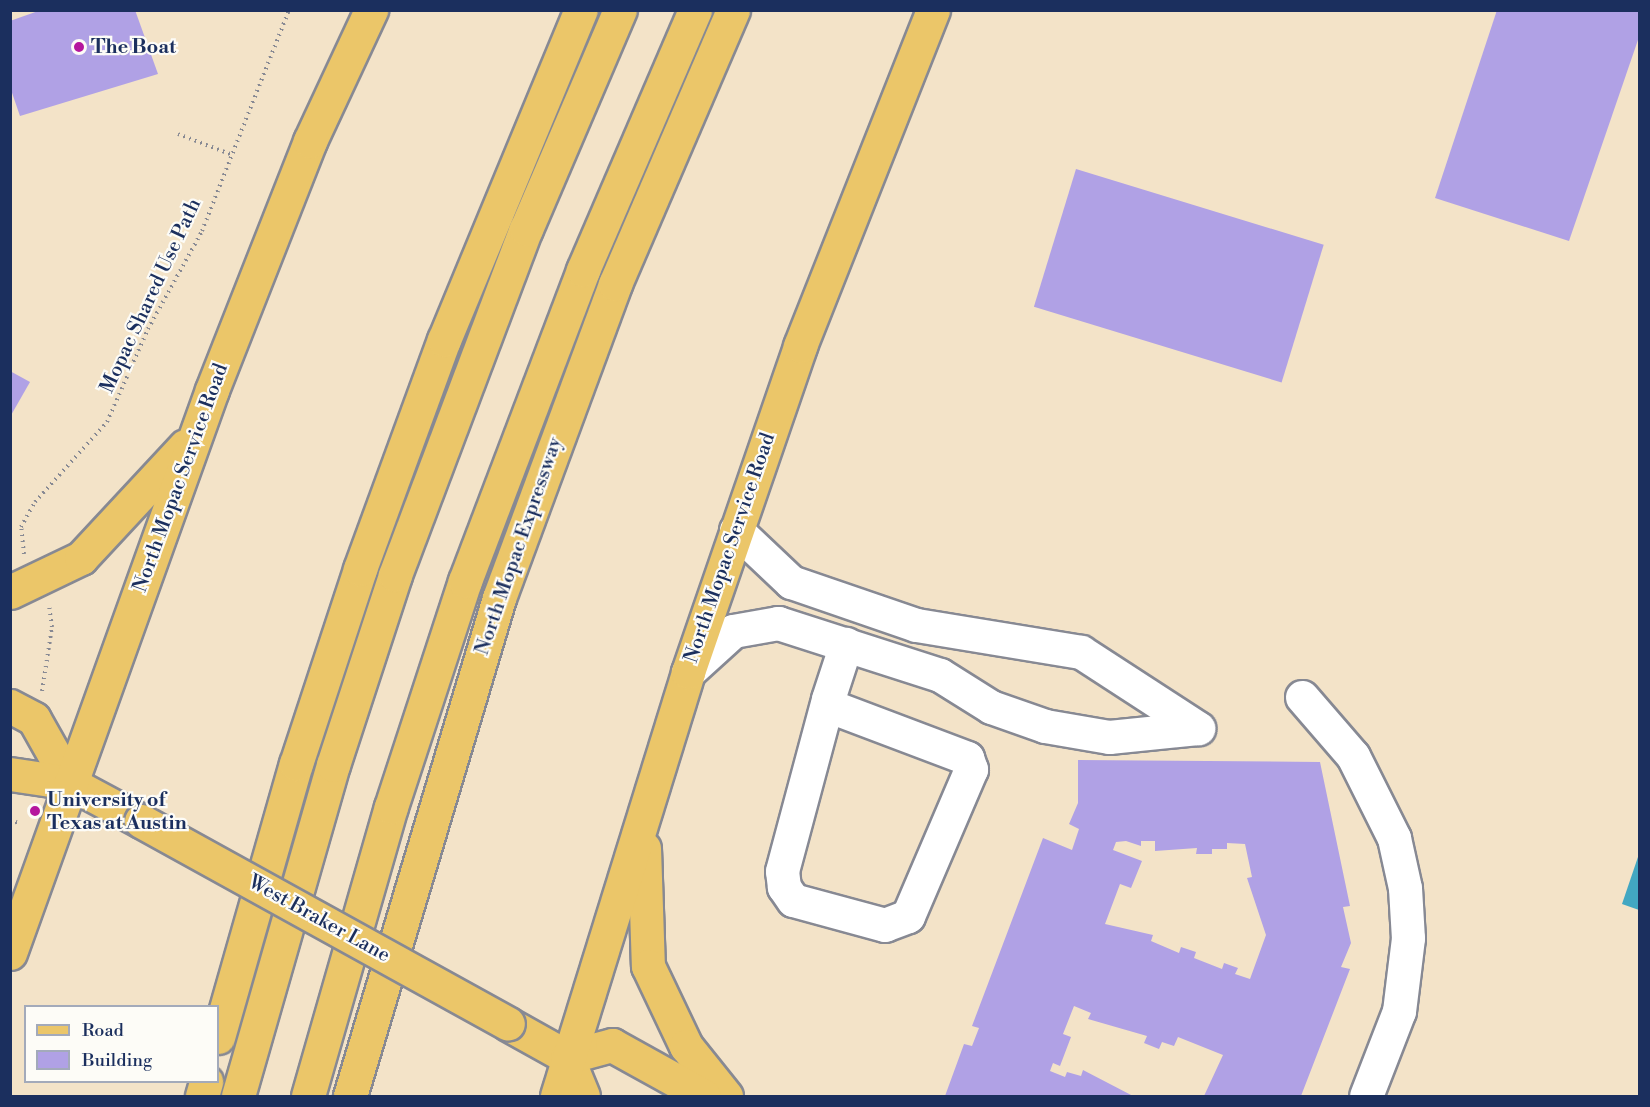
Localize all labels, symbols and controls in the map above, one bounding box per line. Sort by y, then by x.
place label: The Boat [91,35,176,59]
marker: The Boat [72,40,86,54]
street label: Mopac Shared Use Path [95,195,207,397]
street label: North Mopac Service Road [128,360,234,596]
street label: North Mopac Service Road [679,430,781,666]
street label: North Mopac Expressway [470,434,568,658]
place label: University of Texas at Austin [47,788,187,835]
marker: University of Texas at Austin [28,804,42,818]
street label: West Braker Lane [244,870,394,968]
legend [24,1005,219,1083]
text: Road [82,1019,124,1042]
text: Building [82,1049,152,1072]

